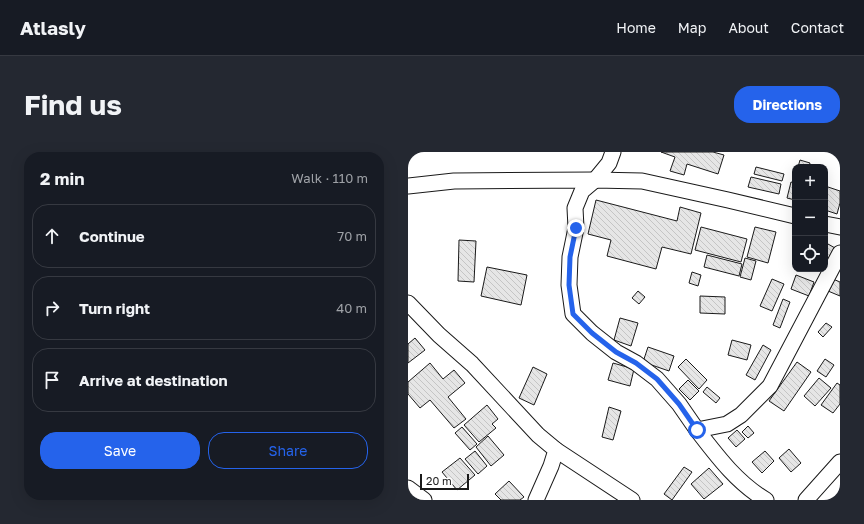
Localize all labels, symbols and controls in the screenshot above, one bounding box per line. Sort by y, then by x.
text: Atlasly [20,16,86,39]
text: Home [616,19,656,36]
text: Map [678,19,706,36]
text: About [728,19,769,36]
text: Contact [791,19,844,36]
button: Directions [734,86,840,123]
text: Find us [24,88,122,121]
map controls [792,164,828,272]
button: + [792,164,828,200]
text: 2 min [40,168,84,189]
text: Walk · 110 m [291,170,368,186]
button: − [792,200,828,236]
route end [567,219,585,237]
icon: ahead [41,225,63,247]
text: Continue [79,227,145,245]
text: 70 m [337,228,367,244]
button: locate [792,236,828,272]
icon: right [41,297,63,319]
text: Turn right [79,299,150,317]
text: 40 m [336,300,367,316]
icon: arrive [41,369,63,391]
text: Arrive at destination [79,371,228,389]
route start [688,421,706,439]
button: Save [40,432,200,469]
button: Share [208,432,368,469]
scale bar [420,472,469,491]
text: 20 m [426,474,452,487]

